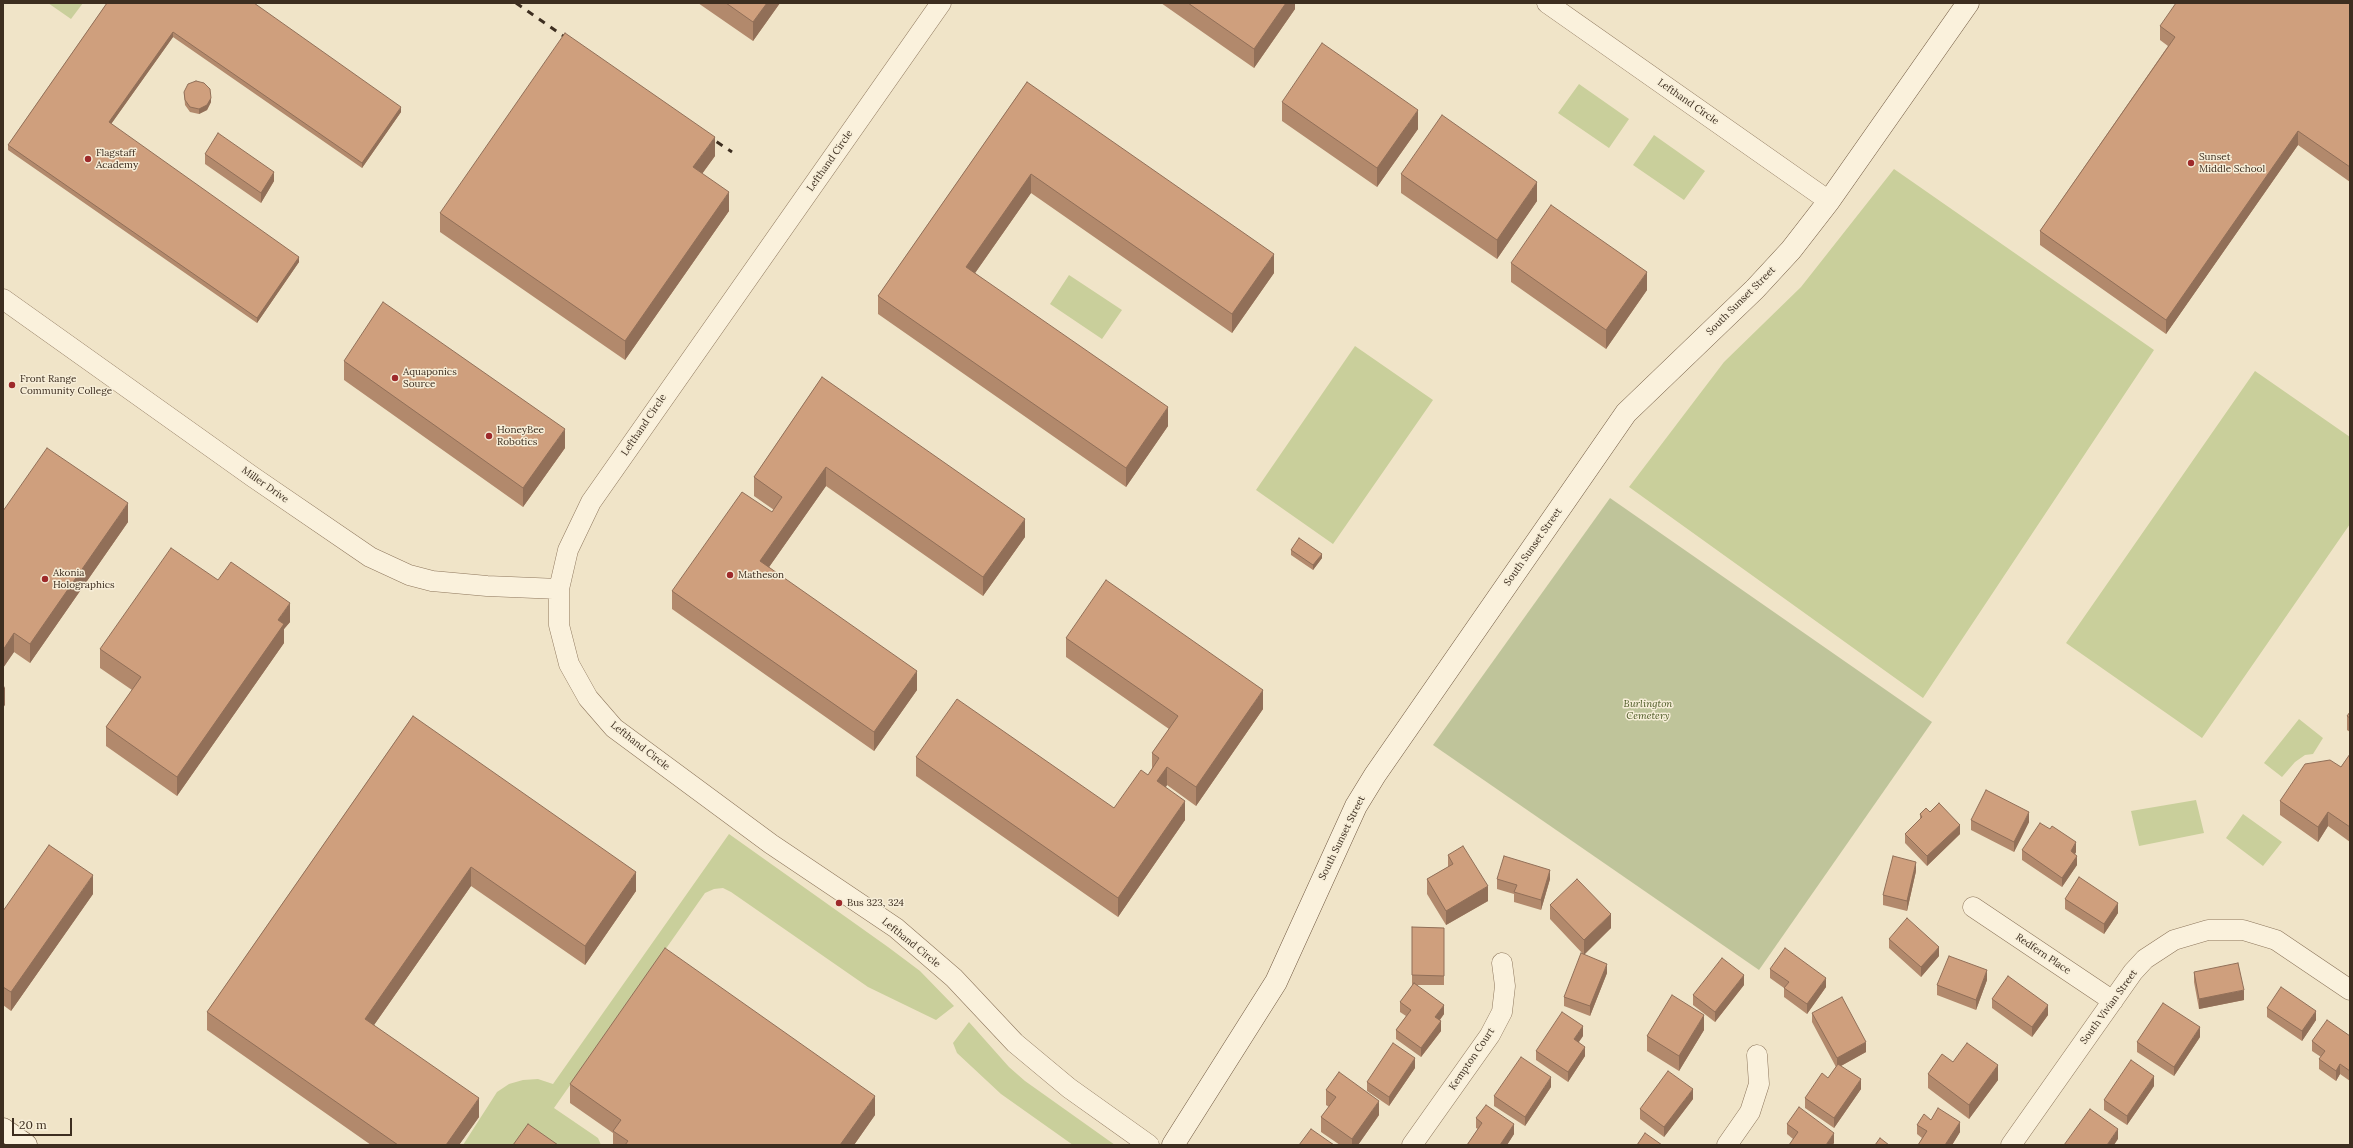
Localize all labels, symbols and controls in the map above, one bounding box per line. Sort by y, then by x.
street label: Lefthand Circle [1655,76,1721,128]
street label: Lefthand Circle [804,128,856,194]
place label: Flagstaff Academy [96,147,138,170]
place label: Sunset Middle School [2199,151,2265,174]
marker: Flagstaff Academy [83,154,93,164]
marker: Sunset Middle School [2186,158,2196,168]
street label: South Sunset Street [1704,264,1778,338]
place label: Aquaponics Source [403,366,457,390]
place label: Front Range Community College [20,373,112,396]
marker: Aquaponics Source [390,373,400,383]
marker: Front Range Community College [7,380,17,390]
street label: Lefthand Circle [619,392,669,458]
place label: HoneyBee Robotics [497,424,544,448]
marker: HoneyBee Robotics [484,431,494,441]
street label: Miller Drive [239,464,291,506]
street label: South Sunset Street [1502,506,1564,588]
place label: Akonia Holographics [53,567,115,590]
place label: Matheson [738,569,784,581]
marker: Matheson [725,570,735,580]
marker: Akonia Holographics [40,574,50,584]
park label: Burlington Cemetery [1623,698,1673,722]
street label: Lefthand Circle [608,719,672,773]
street label: South Sunset Street [1316,794,1368,882]
place label: Bus 323, 324 [847,897,904,909]
marker: Bus 323, 324 [834,898,844,908]
street label: Lefthand Circle [879,916,943,970]
street label: Redfern Place [2013,931,2073,977]
street label: South Vivian Street [2078,967,2140,1047]
street label: Kempton Court [1447,1026,1497,1092]
scale bar [14,1110,74,1136]
text: 20 m [19,1117,47,1132]

